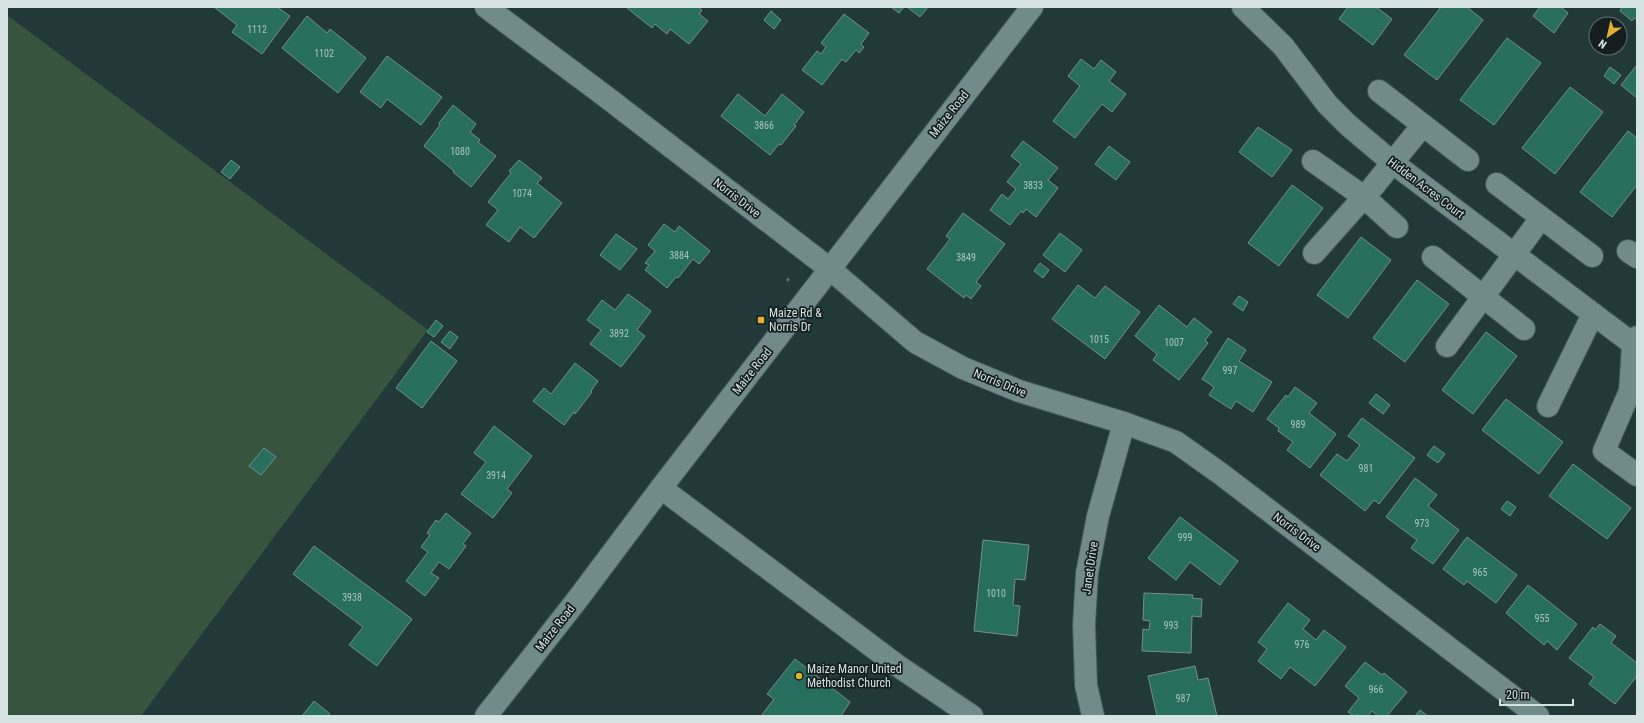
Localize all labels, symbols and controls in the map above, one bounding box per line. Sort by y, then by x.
north arrow [1588,16,1628,56]
house number: 1112 [247,24,267,35]
text: N [1596,36,1609,51]
house number: 1102 [314,48,334,59]
street label: Maize Road [926,88,972,140]
house number: 3866 [754,120,774,131]
house number: 1080 [450,146,470,157]
street label: Hidden Acres Court [1385,155,1467,222]
street label: Norris Drive [711,175,764,221]
house number: 3833 [1023,180,1043,191]
house number: 1074 [512,188,532,199]
house number: 3884 [669,250,689,261]
house number: 3849 [956,252,976,263]
place label: Maize Rd & Norris Dr [769,306,822,334]
marker: Maize Rd & Norris Dr [756,315,766,325]
house number: 3892 [609,328,629,339]
house number: 1015 [1089,334,1109,345]
house number: 1007 [1164,337,1184,348]
street label: Maize Road [729,345,775,397]
house number: 997 [1223,365,1237,376]
street label: Norris Drive [972,366,1029,400]
house number: 989 [1291,419,1305,430]
house number: 981 [1359,463,1373,474]
house number: 3914 [486,470,506,481]
street label: Norris Drive [1271,510,1324,555]
house number: 973 [1415,518,1429,529]
house number: 999 [1178,532,1192,543]
street label: Janet Drive [1079,540,1101,595]
house number: 965 [1473,567,1487,578]
house number: 1010 [986,588,1006,599]
house number: 3938 [342,592,362,603]
street label: Maize Road [532,602,578,654]
house number: 955 [1535,613,1549,624]
house number: 993 [1164,620,1178,631]
house number: 976 [1295,639,1309,650]
place label: Maize Manor United Methodist Church [807,662,902,690]
marker: Maize Manor United Methodist Church [794,671,804,681]
scale bar [1500,681,1573,707]
house number: 966 [1369,684,1383,695]
text: 20 m [1506,688,1530,702]
house number: 987 [1176,693,1190,704]

